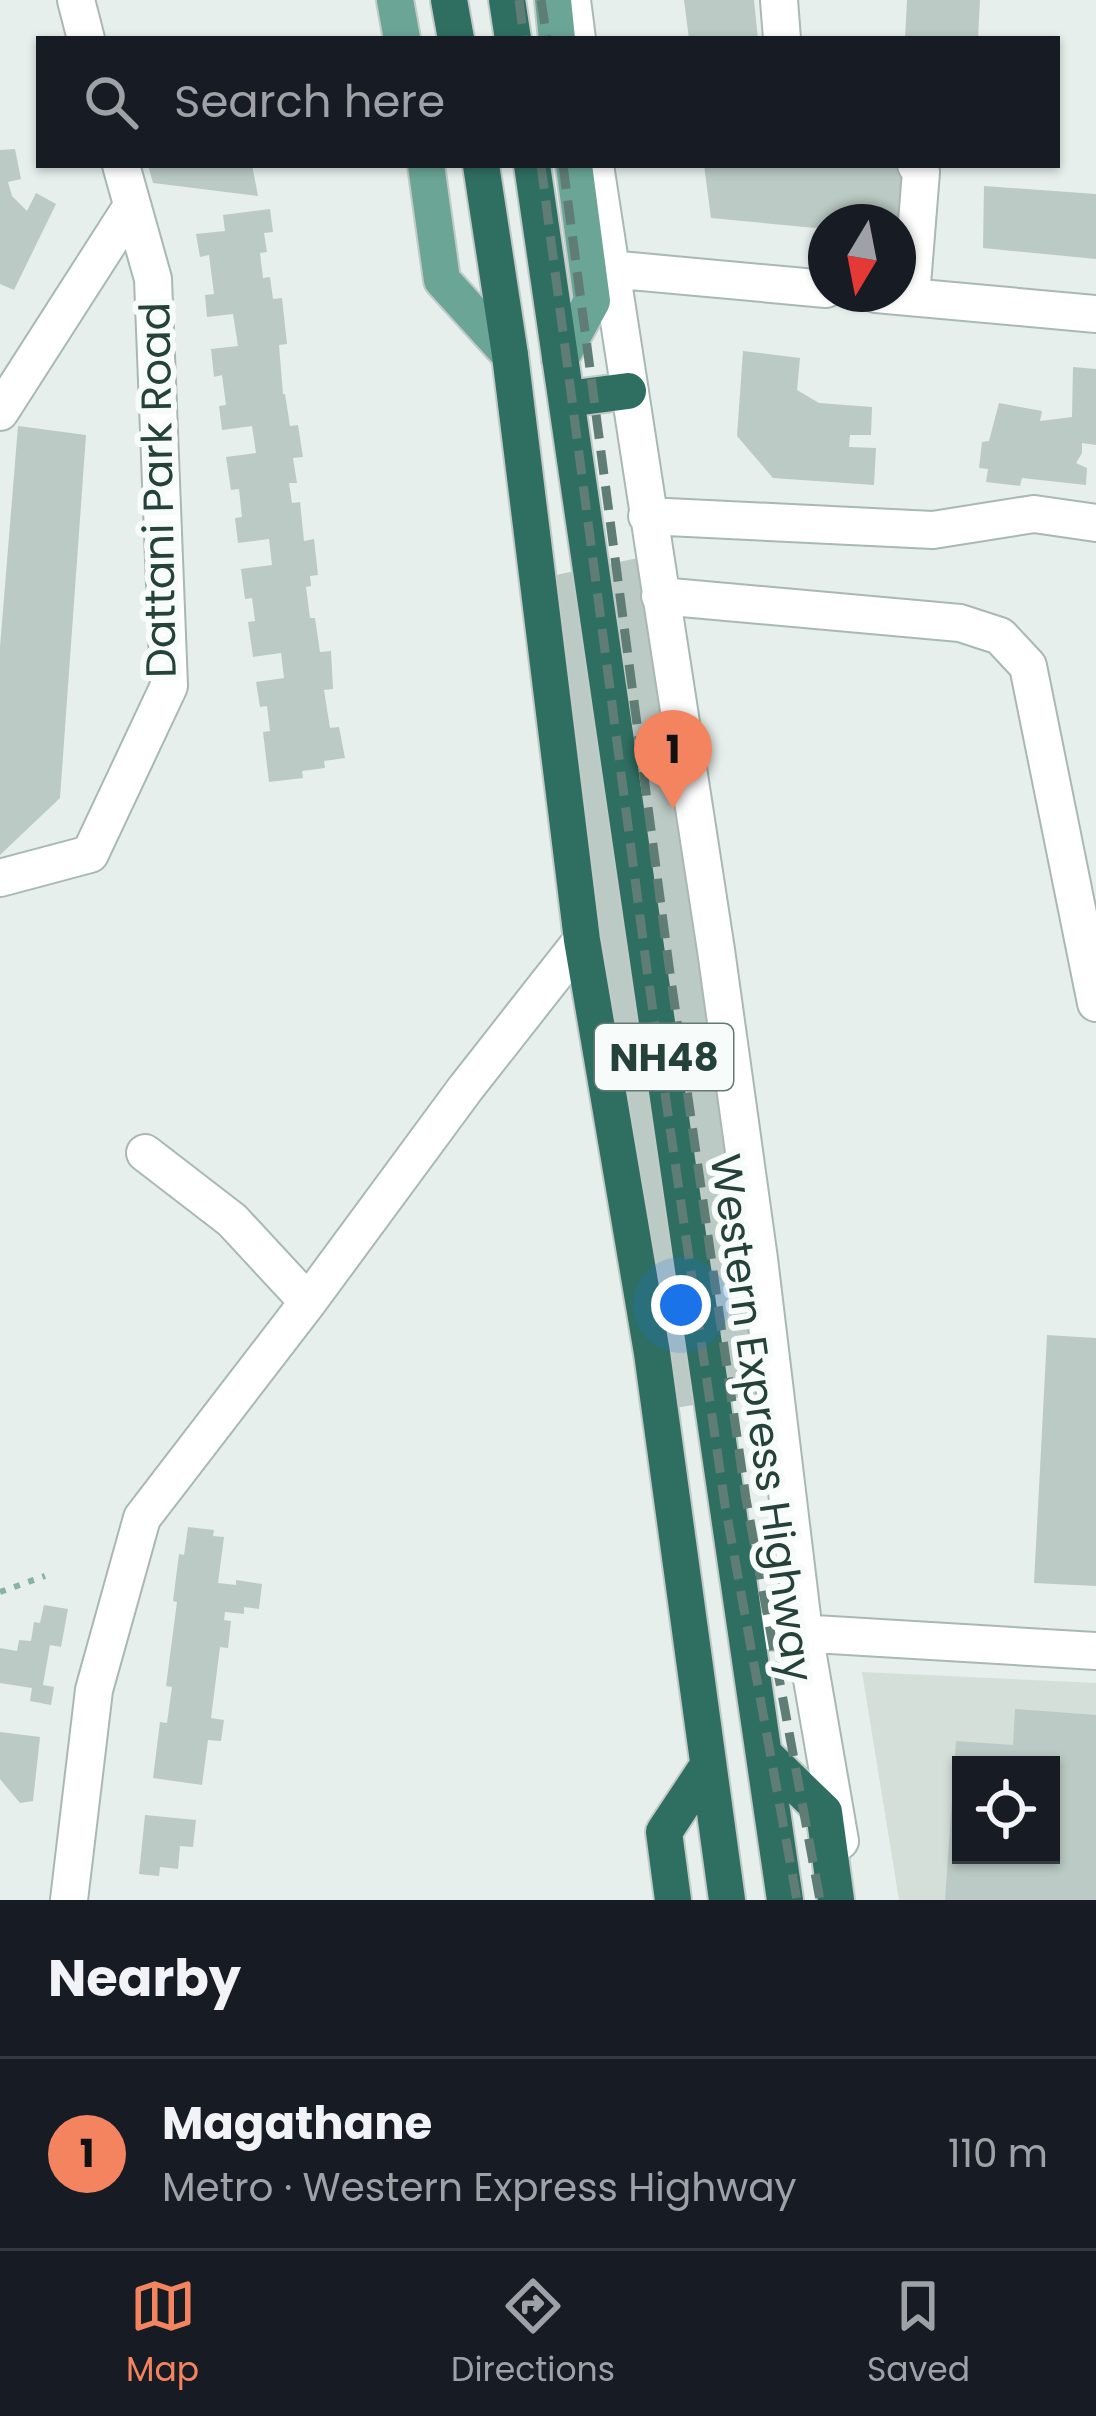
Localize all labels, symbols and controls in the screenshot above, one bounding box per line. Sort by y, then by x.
search box [36,36,1060,168]
icon: search [78,69,144,135]
text: Search here [174,70,445,133]
north arrow [808,204,916,312]
street label: Dattani Park Road [125,302,191,678]
pin: 1 [634,710,712,809]
road number: NH48 [595,1024,733,1090]
street label: Western Express Highway [696,1150,828,1686]
your location [651,1275,711,1335]
map controls [952,1756,1060,1864]
button: locate [952,1756,1060,1864]
text: Nearby [48,1942,241,2014]
text: Magathane [162,2092,432,2155]
text: 1 [80,2126,94,2181]
text: 110 m [948,2126,1048,2181]
text: Metro · Western Express Highway [162,2160,797,2215]
tab: Map [126,2273,199,2395]
tab: Directions [451,2273,615,2395]
tab: Saved [867,2273,970,2395]

